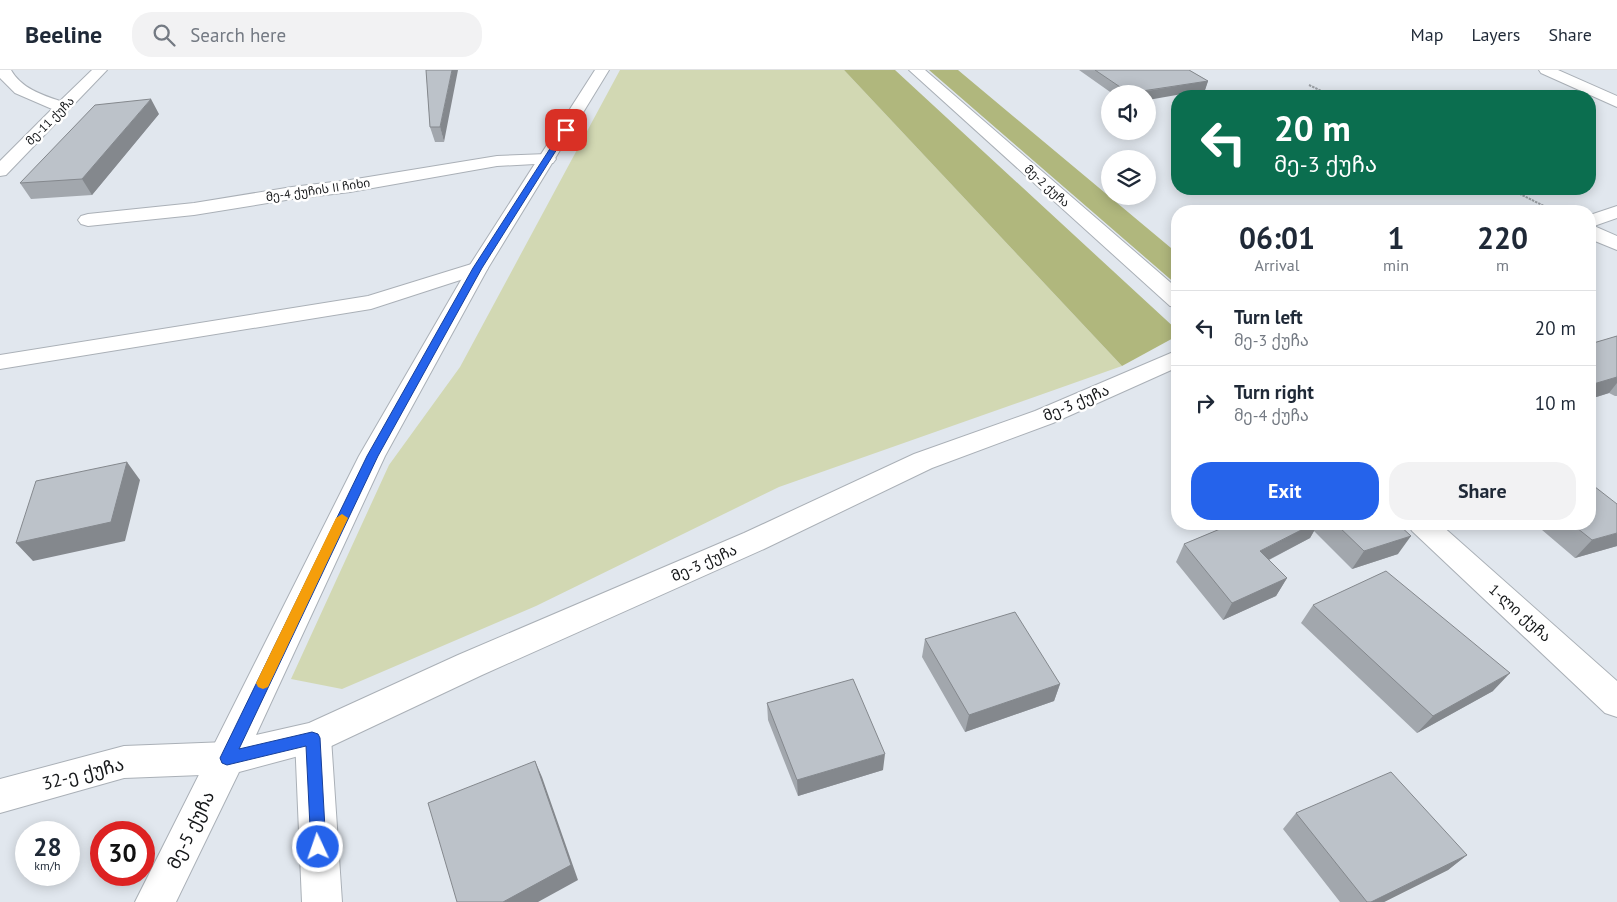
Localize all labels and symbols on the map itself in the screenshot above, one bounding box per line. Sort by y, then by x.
street label: მე-11 ქუჩა [22,93,77,148]
pin [545,109,587,151]
street label: მე-2 ქუჩა [1021,161,1073,210]
street label: მე-4 ქუჩის II ჩიხი [265,175,371,204]
street label: მე-3 ქუჩა [1040,380,1112,425]
street label: მე-3 ქუჩა [668,540,740,586]
street label: 1-ლი ქუჩა [1485,580,1556,646]
street label: 32-ე ქუჩა [40,752,126,795]
street label: მე-5 ქუჩა [162,787,219,873]
position arrow [291,820,343,872]
speed limit sign: 30 [90,821,155,886]

